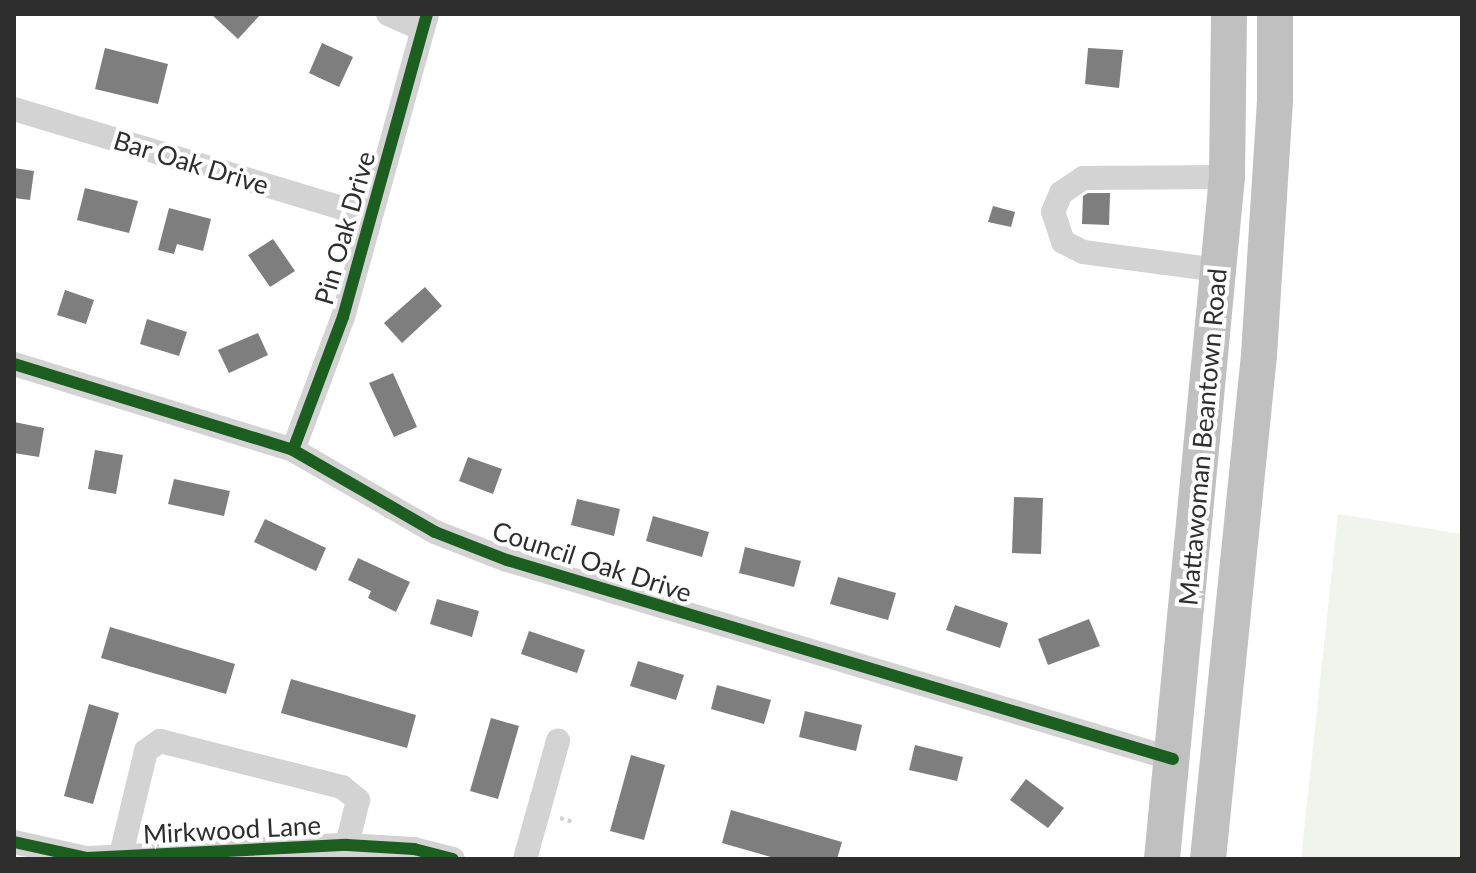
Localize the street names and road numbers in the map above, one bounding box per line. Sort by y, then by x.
street label: Bar Oak Drive [110,125,272,201]
street label: Pin Oak Drive [308,148,382,308]
street label: Mattawoman Beantown Road [1173,267,1233,607]
street label: Council Oak Drive [488,515,696,609]
street label: Mirkwood Lane [142,810,322,850]

